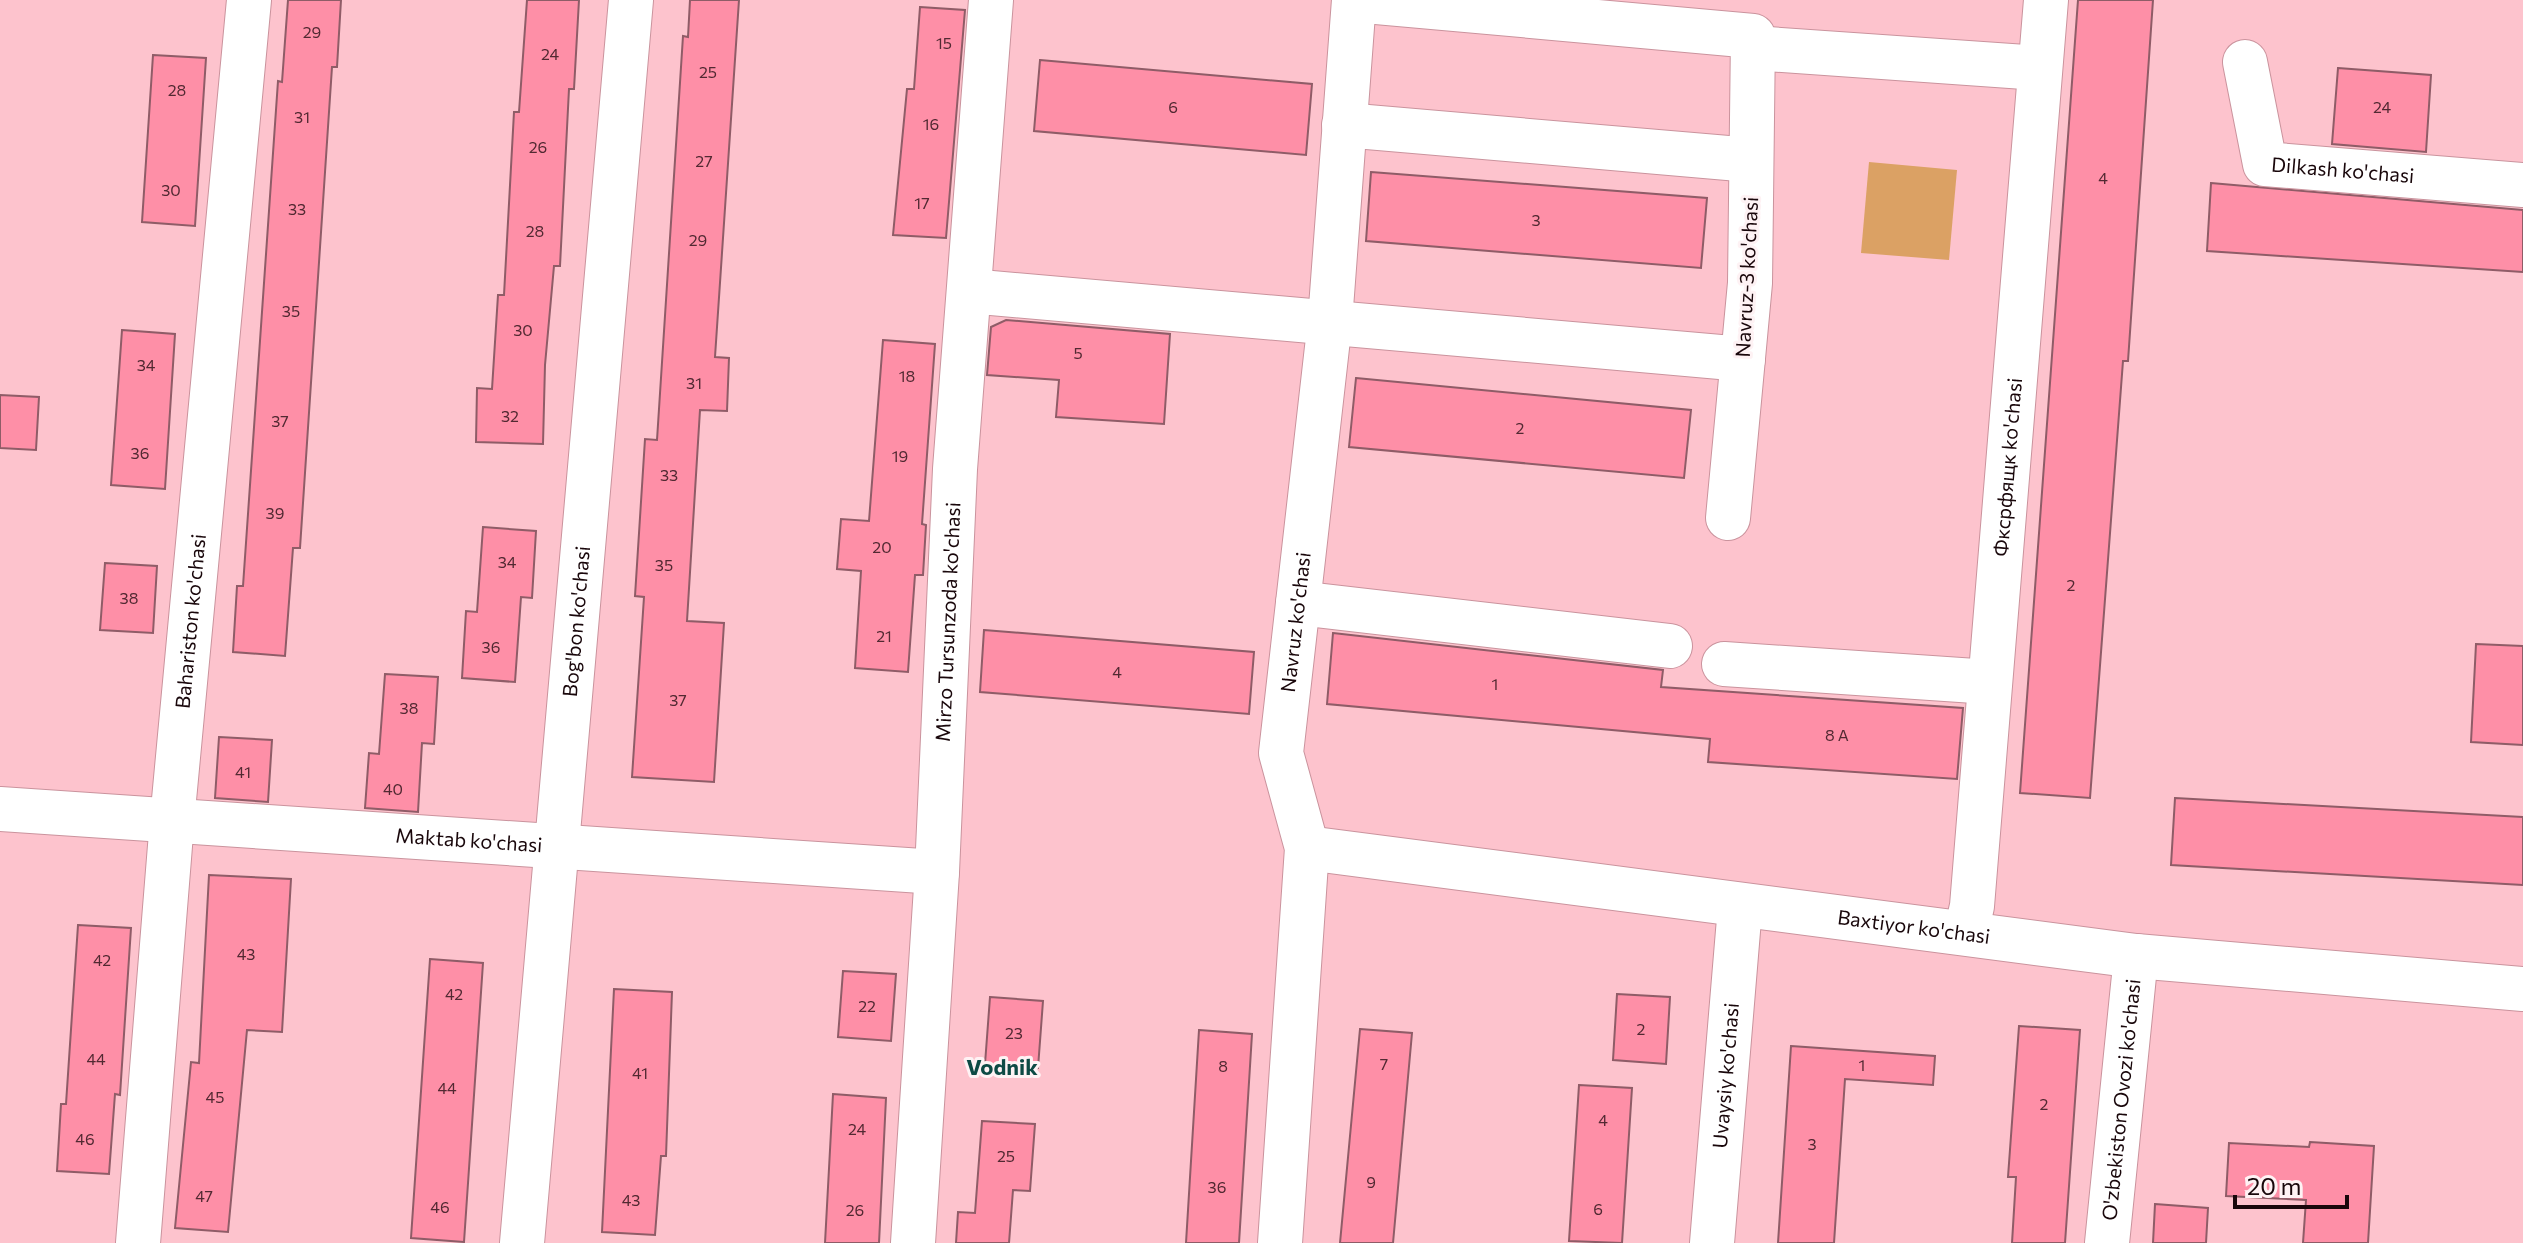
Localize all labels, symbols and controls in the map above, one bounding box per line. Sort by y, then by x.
house number: 29 [303,22,321,41]
house number: 15 [936,33,952,52]
house number: 24 [541,44,559,63]
house number: 25 [699,62,717,81]
house number: 28 [168,80,186,99]
house number: 6 [1168,97,1178,116]
house number: 24 [2373,97,2391,116]
house number: 31 [294,107,310,126]
house number: 16 [923,114,939,133]
house number: 26 [529,137,547,156]
house number: 27 [695,151,713,170]
street label: Dilkash ko'chasi [2271,152,2415,187]
house number: 4 [2098,168,2108,187]
house number: 30 [161,180,181,199]
house number: 17 [914,193,930,212]
street label: Navruz-3 ko'chasi [1730,196,1762,358]
house number: 33 [288,199,306,218]
house number: 3 [1531,210,1541,229]
house number: 28 [526,221,544,240]
house number: 29 [689,230,707,249]
house number: 35 [282,301,300,320]
house number: 30 [513,320,533,339]
house number: 5 [1073,343,1083,362]
house number: 34 [137,355,156,374]
house number: 18 [899,366,915,385]
house number: 31 [686,373,702,392]
street label: Фксрфящк ko'chasi [1988,377,2026,557]
house number: 32 [501,406,519,425]
house number: 37 [271,411,289,430]
house number: 2 [1516,418,1525,437]
house number: 36 [131,443,149,462]
house number: 19 [892,446,908,465]
house number: 33 [660,465,678,484]
street label: Mirzo Tursunzoda ko'chasi [930,502,965,742]
house number: 39 [266,503,284,522]
street label: Bahariston ko'chasi [170,533,210,710]
house number: 20 [872,537,892,556]
street label: Bog'bon ko'chasi [557,545,594,698]
street label: Navruz ko'chasi [1275,551,1315,694]
house number: 34 [498,552,517,571]
house number: 35 [655,555,673,574]
house number: 2 [2067,575,2076,594]
house number: 38 [120,588,138,607]
house number: 21 [876,626,892,645]
house number: 36 [482,637,500,656]
house number: 4 [1112,662,1122,681]
house number: 1 [1492,674,1498,693]
house number: 37 [669,690,687,709]
house number: 38 [400,698,418,717]
house number: 8 А [1825,725,1849,744]
house number: 41 [235,762,251,781]
house number: 40 [383,779,403,798]
street label: Maktab ko'chasi [395,823,543,856]
street label: Baxtiyor ko'chasi [1836,904,1992,948]
house number: 43 [237,944,255,963]
house number: 42 [93,950,111,969]
street label: O'zbekiston Ovozi ko'chasi [2096,978,2145,1222]
house number: 42 [445,984,463,1003]
house number: 22 [858,996,876,1015]
street label: Uvaysiy ko'chasi [1707,1002,1743,1149]
house number: 2 [1637,1019,1646,1038]
house number: 23 [1005,1023,1023,1042]
house number: 44 [86,1049,106,1068]
district label: Vodnik [966,1053,1038,1080]
house number: 7 [1380,1054,1388,1073]
house number: 1 [1859,1055,1865,1074]
house number: 8 [1218,1056,1228,1075]
house number: 41 [632,1063,648,1082]
house number: 44 [437,1078,457,1097]
house number: 45 [206,1087,224,1106]
house number: 2 [2040,1094,2049,1113]
house number: 4 [1598,1110,1608,1129]
house number: 24 [848,1119,866,1138]
house number: 46 [75,1129,95,1148]
house number: 3 [1807,1134,1817,1153]
house number: 25 [997,1146,1015,1165]
scale bar [2235,1159,2347,1209]
text: 20 m [2247,1171,2301,1200]
house number: 9 [1366,1172,1376,1191]
house number: 36 [1208,1177,1226,1196]
house number: 47 [195,1186,213,1205]
house number: 43 [622,1190,640,1209]
house number: 46 [430,1197,450,1216]
house number: 6 [1593,1199,1603,1218]
house number: 26 [846,1200,864,1219]

